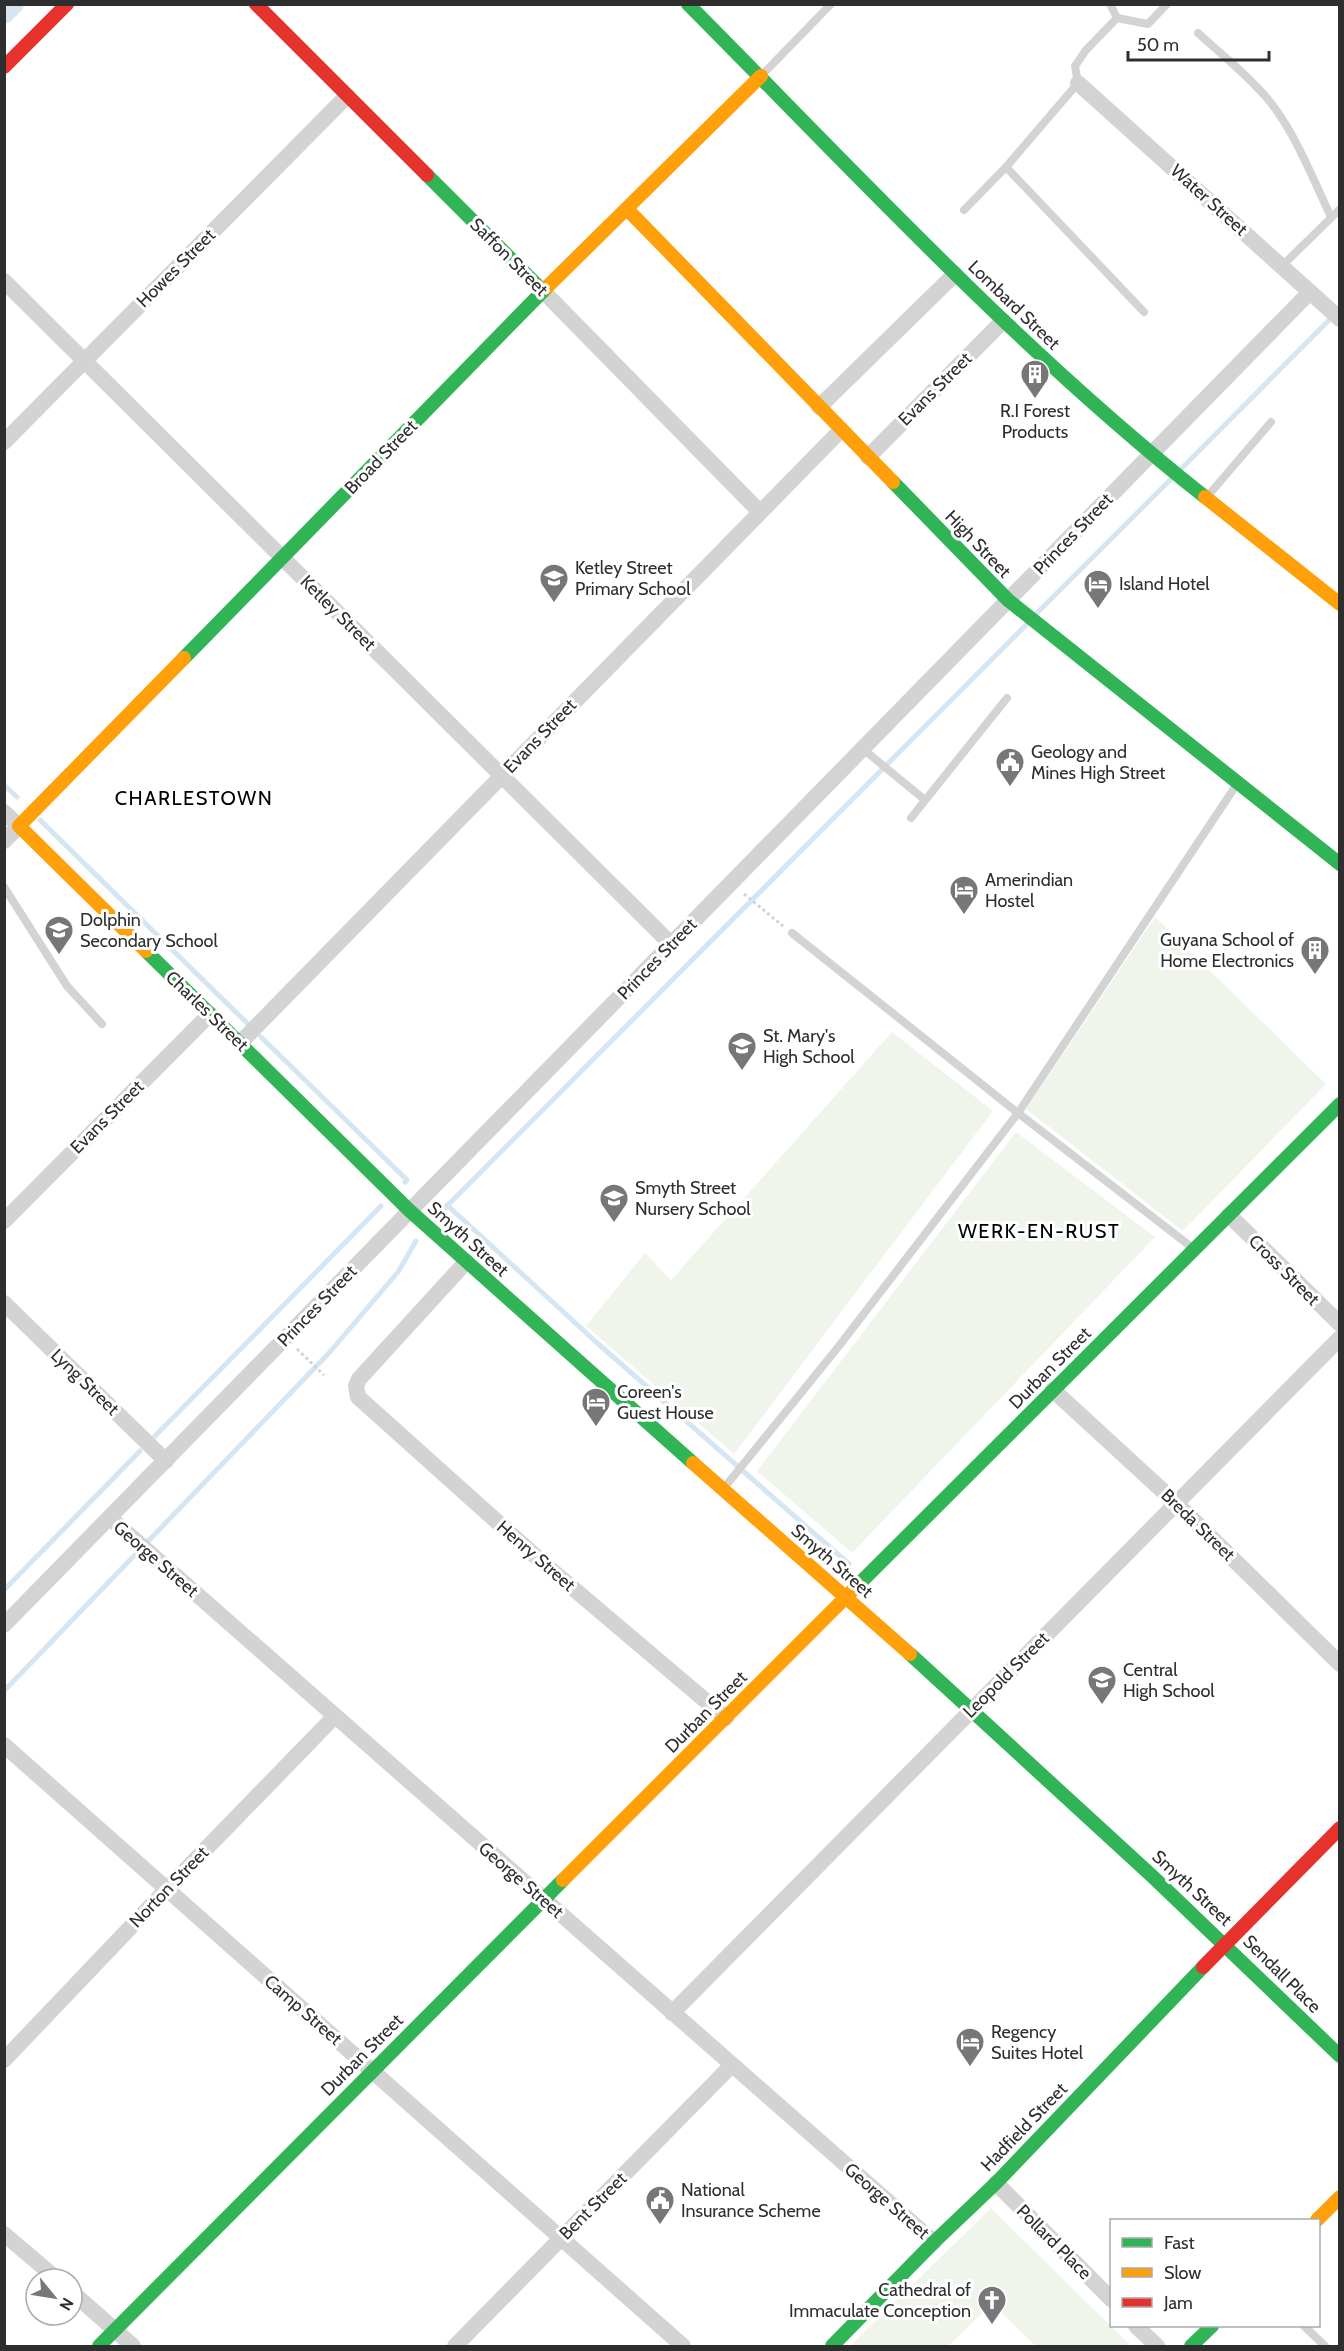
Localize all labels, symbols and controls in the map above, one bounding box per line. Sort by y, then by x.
scale bar [1128,24,1269,62]
text: 50 m [1137,34,1179,56]
street label: Water Street [1166,160,1252,240]
street label: Saffon Street [465,213,553,301]
street label: Howes Street [132,224,220,312]
street label: Lombard Street [964,256,1064,354]
street label: Evans Street [894,348,976,430]
building icon: R.I Forest Products [1019,358,1051,400]
place label: R.I Forest Products [1000,400,1070,443]
street label: Broad Street [340,415,422,499]
street label: Princes Street [1029,489,1117,579]
street label: High Street [940,506,1016,582]
place label: Ketley Street Primary School [575,557,691,600]
school or university icon: Ketley Street Primary School [538,562,570,604]
hotel icon: Island Hotel [1082,568,1114,610]
street label: Ketley Street [296,571,380,655]
place label: Island Hotel [1119,573,1210,595]
street label: Evans Street [499,694,581,778]
place label: Geology and Mines High Street [1031,741,1165,784]
public building icon: Geology and Mines High Street [994,746,1026,788]
district label: CHARLESTOWN [115,786,273,810]
place label: Amerindian Hostel [985,869,1073,912]
hotel icon: Amerindian Hostel [948,874,980,916]
place label: Dolphin Secondary School [80,909,218,952]
school or university icon: Dolphin Secondary School [43,914,75,956]
street label: Princes Street [613,914,701,1004]
place label: Guyana School of Home Electronics [1160,929,1294,972]
building icon: Guyana School of Home Electronics [1299,934,1331,976]
street label: Charles Street [161,966,253,1056]
place label: St. Mary's High School [763,1025,855,1068]
school or university icon: St. Mary's High School [726,1030,758,1072]
street label: Evans Street [66,1076,148,1158]
place label: Smyth Street Nursery School [635,1177,751,1220]
school or university icon: Smyth Street Nursery School [598,1182,630,1224]
street label: Smyth Street [423,1197,513,1281]
district label: WERK-EN-RUST [958,1219,1120,1243]
street label: Cross Street [1244,1230,1324,1310]
street label: Princes Street [273,1261,361,1351]
street label: Durban Street [1004,1322,1096,1414]
street label: Lyng Street [46,1344,124,1420]
place label: Coreen's Guest House [617,1381,714,1424]
hotel icon: Coreen's Guest House [580,1386,612,1428]
street label: Breda Street [1156,1484,1240,1566]
street label: George Street [109,1516,203,1602]
street label: Henry Street [492,1516,580,1596]
street label: Smyth Street [787,1520,877,1602]
street label: Leopold Street [959,1628,1053,1722]
place label: Central High School [1123,1659,1215,1702]
school or university icon: Central High School [1086,1664,1118,1706]
street label: Durban Street [660,1666,752,1758]
street label: George Street [474,1837,568,1923]
street label: Norton Street [125,1842,213,1932]
street label: Smyth Street [1148,1845,1236,1931]
street label: Sendall Place [1238,1930,1326,2018]
street label: Camp Street [260,1970,346,2050]
street label: Durban Street [316,2009,408,2101]
place label: Regency Suites Hotel [991,2021,1084,2064]
hotel icon: Regency Suites Hotel [954,2026,986,2068]
street label: Hadfield Street [976,2078,1072,2176]
street label: George Street [840,2158,934,2244]
street label: Bent Street [555,2168,631,2244]
place label: National Insurance Scheme [681,2179,821,2222]
public building icon: National Insurance Scheme [644,2184,676,2226]
street label: Pollard Place [1012,2200,1096,2284]
legend [1110,2219,1320,2327]
text: Fast [1164,2232,1195,2254]
text: Slow [1164,2262,1201,2284]
north arrow [24,2267,84,2327]
place label: Cathedral of Immaculate Conception [789,2279,971,2322]
church icon: Cathedral of Immaculate Conception [976,2284,1008,2326]
text: Jam [1163,2292,1193,2314]
text: N [56,2295,78,2314]

